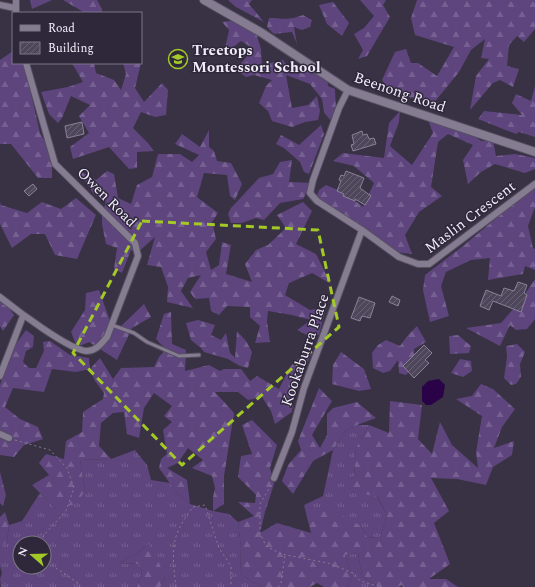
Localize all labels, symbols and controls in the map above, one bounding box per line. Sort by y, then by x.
legend [12,12,142,64]
text: Road [48,19,75,38]
text: Building [48,39,94,58]
place label: Treetops Montessori School [192,39,321,79]
school or university icon: Treetops Montessori School [167,48,189,70]
street label: Beenong Road [351,66,449,119]
street label: Owen Road [71,162,142,233]
street label: Maslin Crescent [420,175,521,259]
street label: Kookaburra Place [275,291,336,410]
north arrow [12,535,52,575]
text: N [14,545,33,559]

